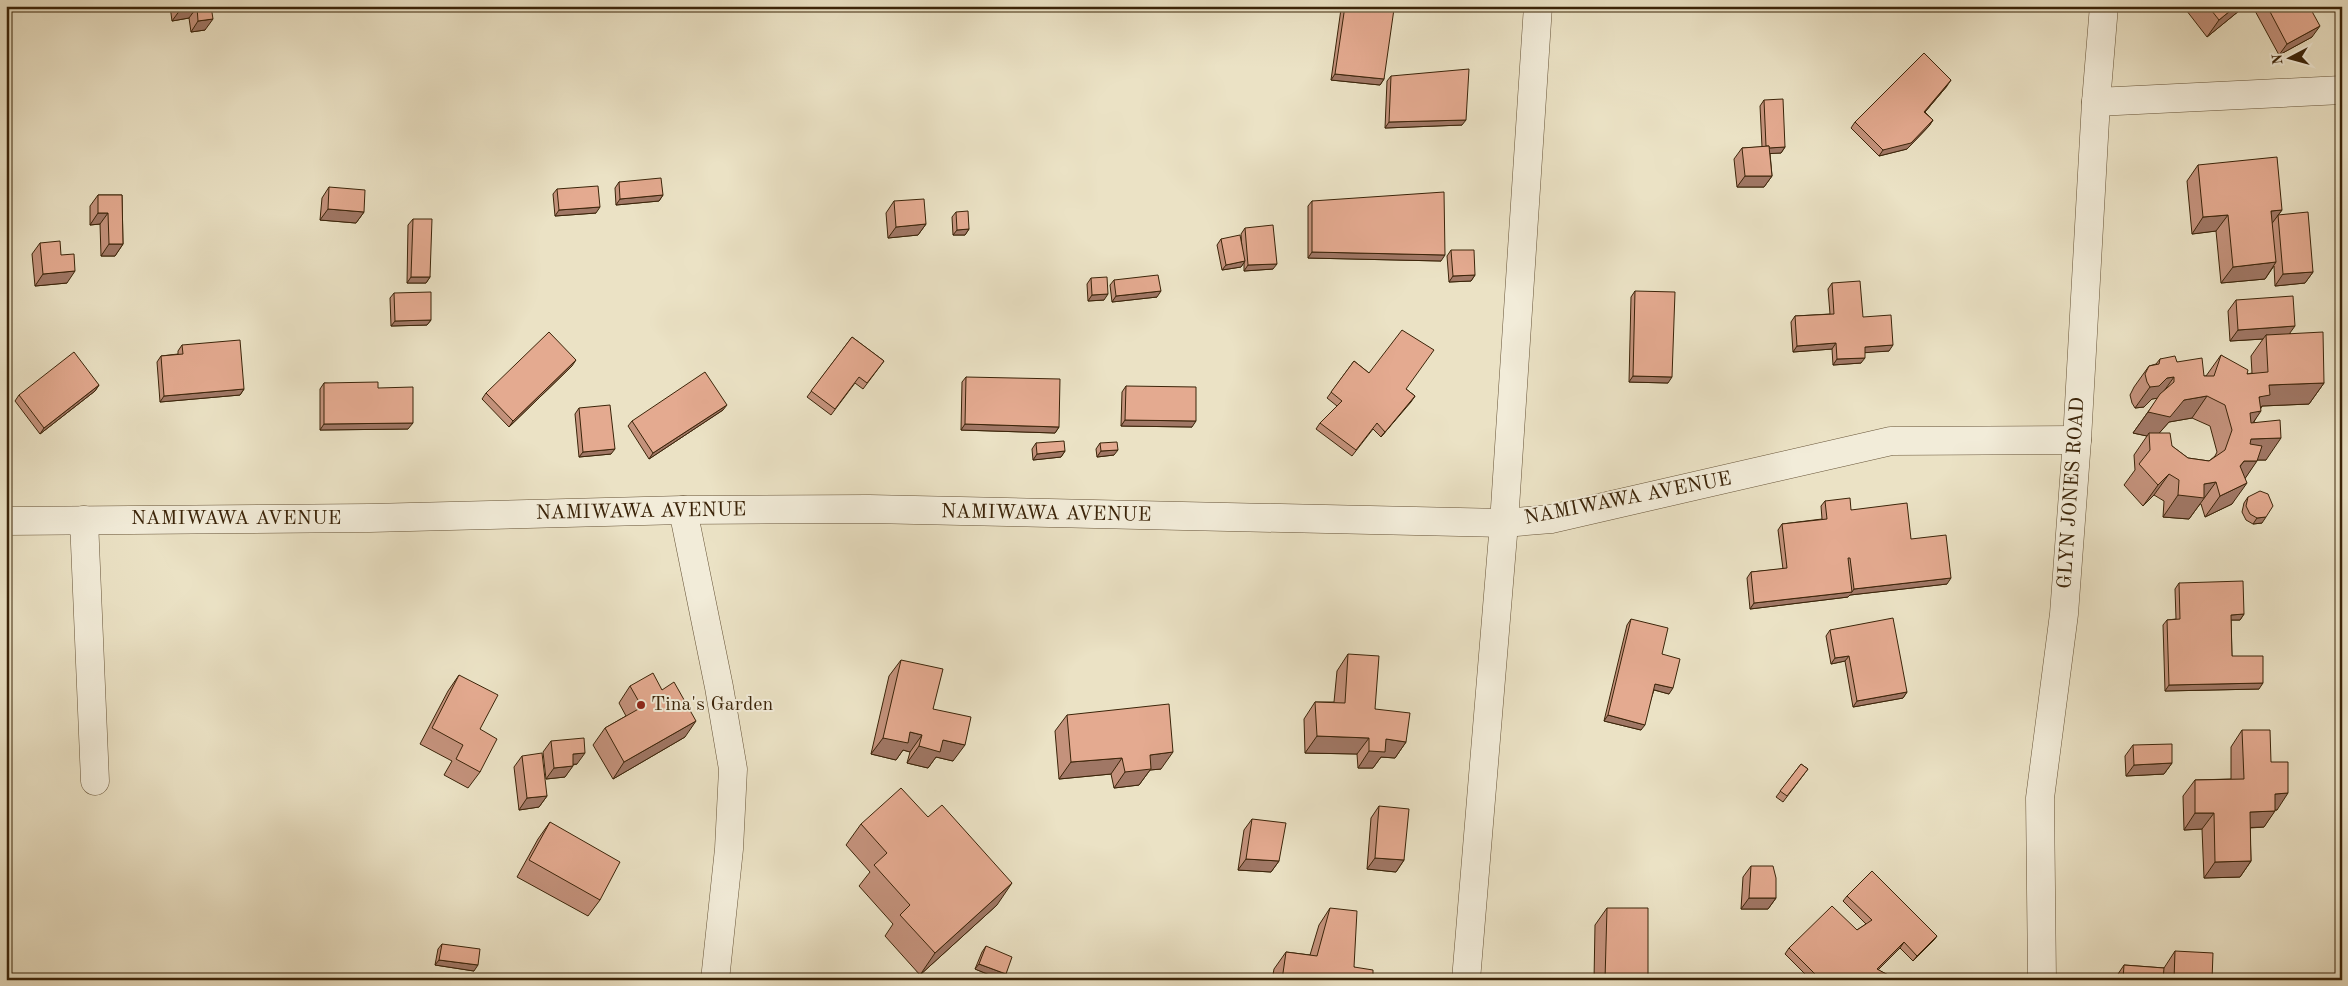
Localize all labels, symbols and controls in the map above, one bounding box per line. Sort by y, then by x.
north arrow [2266,32,2316,82]
text: N [2271,53,2286,65]
street label: GLYN JONES ROAD [2055,396,2089,590]
street label: NAMIWAWA AVENUE [1523,469,1733,529]
street label: NAMIWAWA AVENUE [536,500,746,524]
street label: NAMIWAWA AVENUE [941,502,1151,526]
street label: NAMIWAWA AVENUE [131,509,341,529]
place label: Tina's Garden [651,695,774,715]
marker: Tina's Garden [635,699,647,711]

